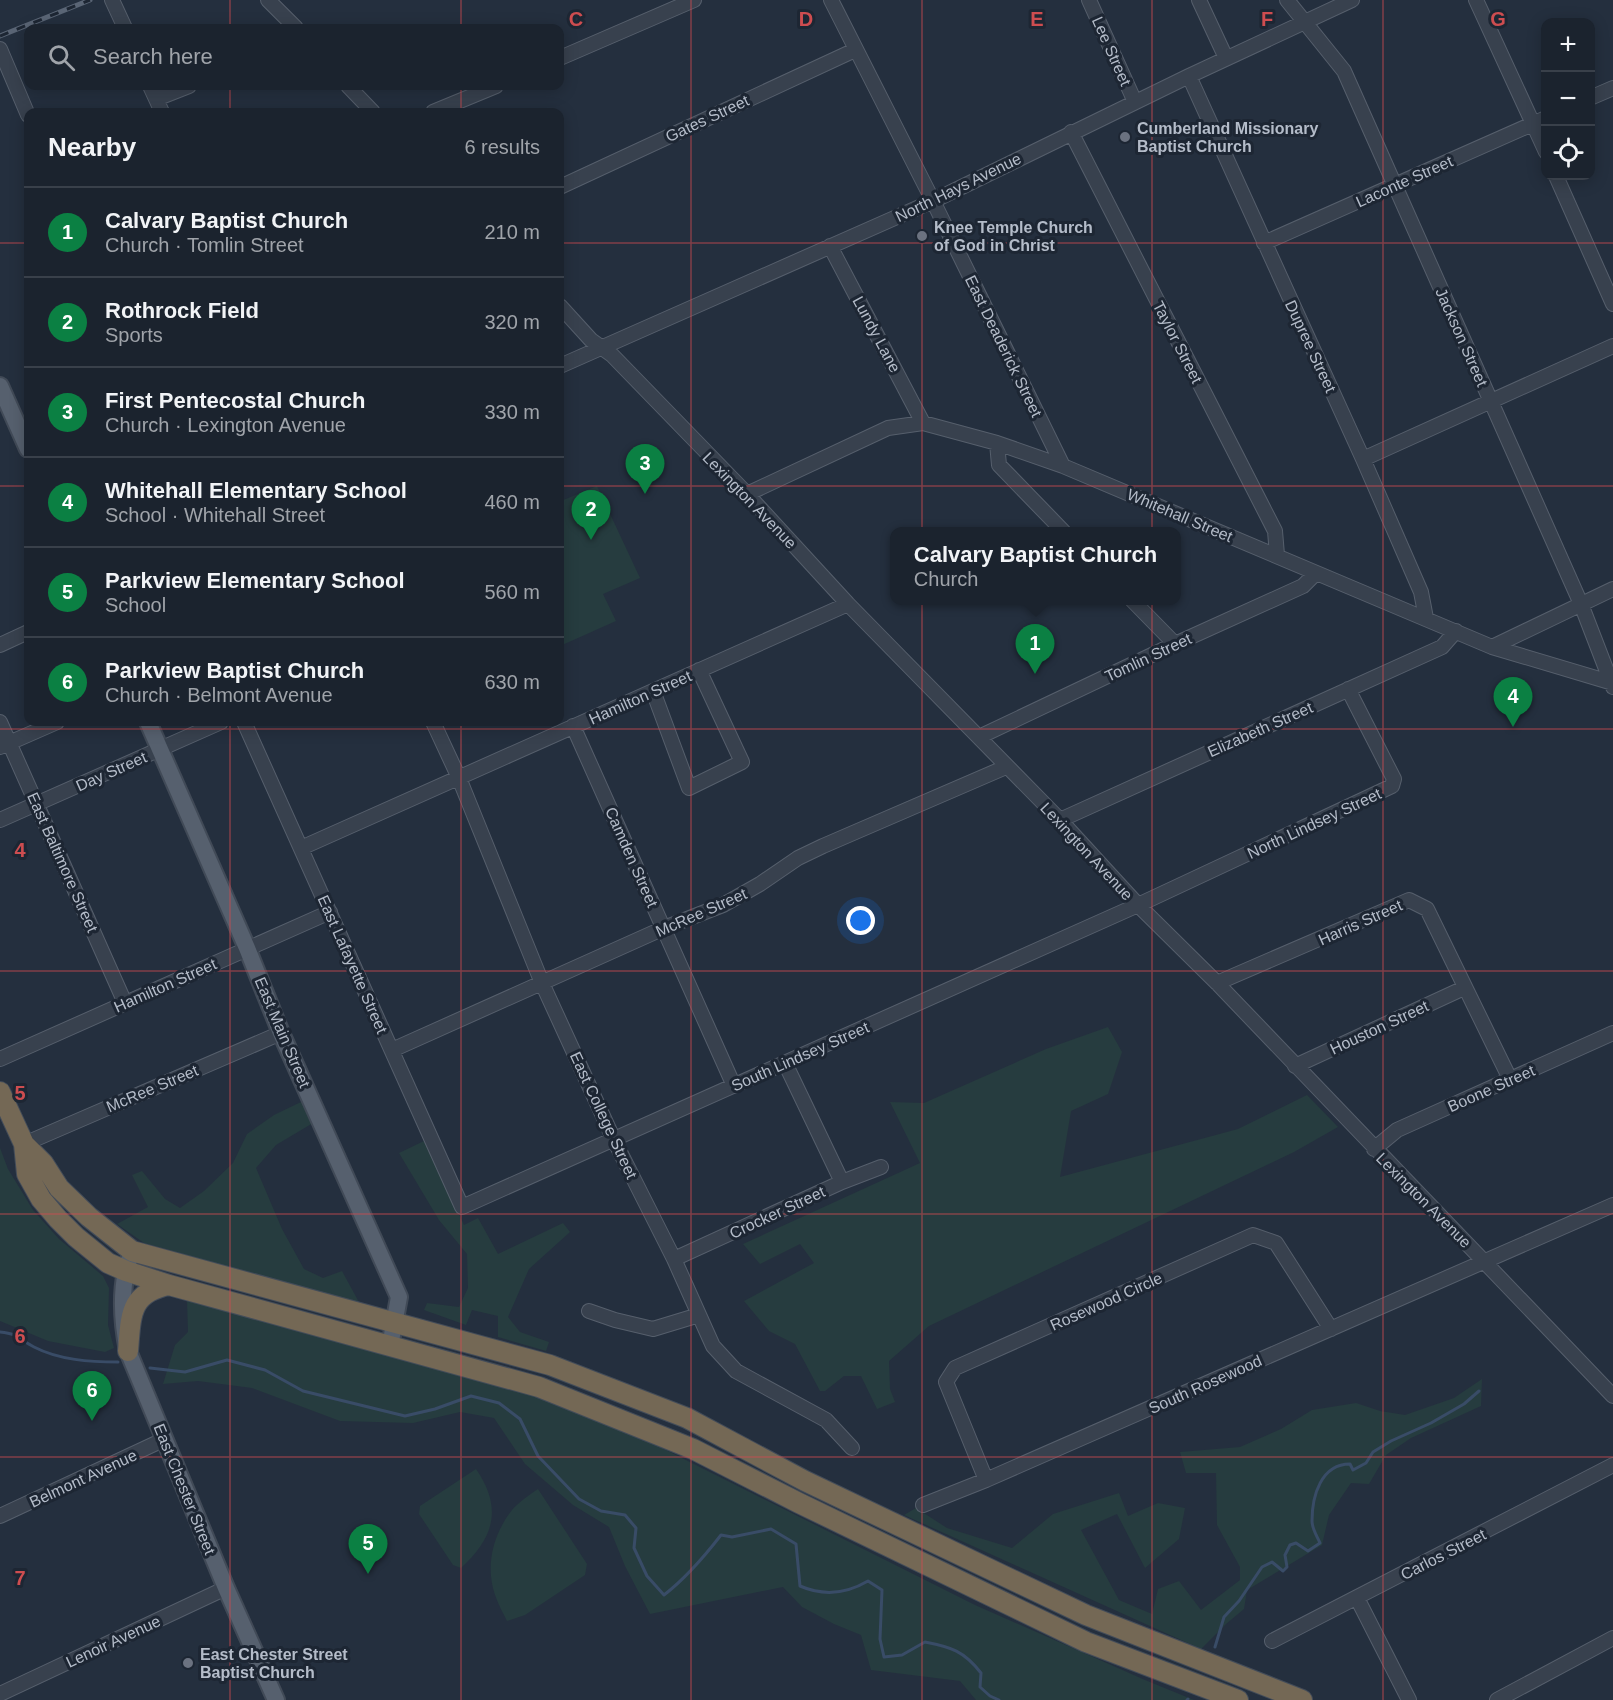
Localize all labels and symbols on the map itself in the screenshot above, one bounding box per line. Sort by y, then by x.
text: C [569,8,583,30]
text: D [799,8,813,30]
text: E [1030,8,1044,30]
text: F [1261,8,1273,30]
text: G [1490,8,1506,30]
street label: Lee Street [1089,14,1135,89]
street label: Gates Street [663,92,752,145]
place label: Cumberland Missionary Baptist Church [1137,120,1318,155]
marker: Cumberland Missionary Baptist Church [1118,130,1132,144]
street label: North Hays Avenue [893,150,1024,225]
street label: Laconte Street [1353,152,1456,210]
place label: Knee Temple Church of God in Christ [934,219,1093,254]
marker: Knee Temple Church of God in Christ [915,229,929,243]
street label: East Deaderick Street [962,273,1046,420]
street label: Jackson Street [1432,285,1491,390]
street label: Lundy Lane [849,293,904,375]
street label: Dupree Street [1282,297,1340,395]
street label: Taylor Street [1150,298,1206,387]
pin: 3 [626,444,664,494]
street label: Lexington Avenue [699,449,800,552]
street label: Whitehall Street [1125,486,1236,546]
pin: 2 [572,490,610,540]
pin: 1 [1016,624,1054,674]
street label: Tomlin Street [1102,630,1195,685]
street label: Hamilton Street [586,667,695,728]
pin: 4 [1494,678,1532,727]
street label: Elizabeth Street [1205,698,1316,760]
street label: Day Street [73,748,150,795]
street label: North Lindsey Street [1245,785,1384,862]
street label: East Baltimore Street [24,790,101,935]
street label: Lexington Avenue [1037,799,1136,904]
street label: Camden Street [602,805,661,910]
text: 4 [14,839,26,861]
street label: McRee Street [653,885,750,940]
street label: East Lafayette Street [314,892,391,1036]
street label: Harris Street [1316,896,1405,948]
your location [846,906,875,935]
street label: Hamilton Street [111,955,220,1016]
street label: East Main Street [252,974,314,1090]
street label: Houston Street [1327,997,1432,1058]
street label: South Lindsey Street [729,1018,872,1094]
street label: East College Street [567,1049,641,1182]
street label: McRee Street [104,1061,201,1115]
street label: Boone Street [1445,1061,1538,1115]
text: 5 [14,1082,26,1104]
street label: Lexington Avenue [1373,1149,1475,1251]
street label: Crocker Street [727,1183,828,1242]
street label: Rosewood Circle [1048,1269,1165,1334]
text: 6 [14,1325,26,1347]
street label: South Rosewood [1146,1352,1264,1417]
pin: 6 [72,1372,112,1421]
street label: East Chester Street [151,1421,219,1558]
street label: Belmont Avenue [27,1446,140,1511]
pin: 5 [348,1524,388,1574]
street label: Carlos Street [1398,1525,1489,1583]
text: 7 [14,1567,26,1589]
street label: Lenoir Avenue [63,1612,163,1671]
place label: East Chester Street Baptist Church [200,1646,348,1681]
marker: East Chester Street Baptist Church [181,1656,195,1670]

